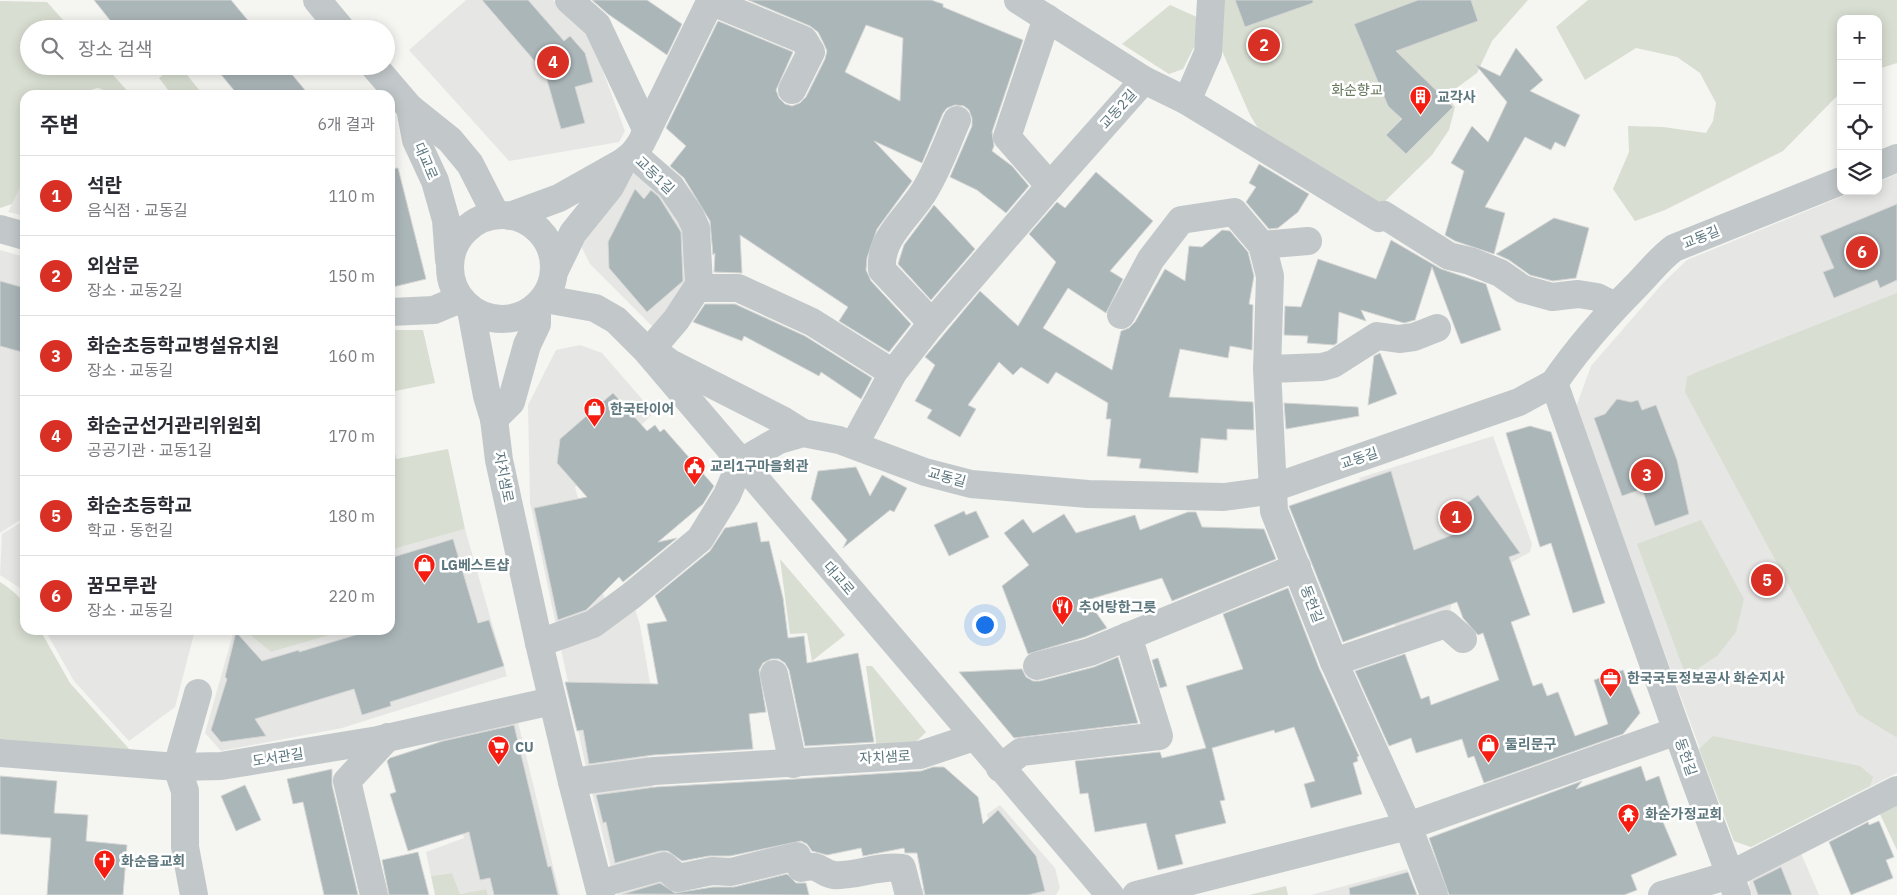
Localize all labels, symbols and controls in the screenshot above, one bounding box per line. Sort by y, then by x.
map controls [1837,15,1882,195]
button: + [1837,15,1882,60]
search box [20,20,395,75]
pin: 2 [1248,26,1280,64]
icon: search [38,34,66,62]
text: 장소 검색 [78,37,152,61]
pin: 4 [537,43,569,81]
button: − [1837,60,1882,105]
park label: 화순향교 [1331,81,1383,99]
street label: 교동2길 [1096,85,1140,133]
building icon: 교각사 [1409,85,1433,116]
place label: 교각사 [1437,88,1476,106]
button: locate [1837,105,1882,150]
text: 주변 [40,110,79,138]
text: 6개 결과 [317,114,375,134]
street label: 대교로 [410,140,442,182]
button: layers [1837,150,1882,195]
street label: 교동1길 [632,152,678,198]
text: 석란 [87,173,122,197]
text: 1 [51,186,61,206]
text: 110 m [328,186,375,206]
text: 음식점 · 교동길 [87,200,188,220]
street label: 교동길 [1680,221,1722,253]
pin: 6 [1846,233,1878,271]
text: 외삼문 [87,253,139,277]
text: 2 [51,266,61,286]
text: 150 m [328,266,375,286]
text: 장소 · 교동2길 [87,280,183,300]
text: 화순초등학교병설유치원 [87,333,279,357]
text: 3 [51,346,61,366]
text: 160 m [328,346,375,366]
text: 장소 · 교동길 [87,360,173,380]
shop icon: 한국타이어 [582,397,606,428]
place label: 한국타이어 [610,400,674,418]
text: 화순군선거관리위원회 [87,413,262,437]
text: 4 [51,426,61,446]
text: 170 m [328,426,375,446]
text: 공공기관 · 교동1길 [87,440,212,460]
street label: 교동길 [1338,443,1380,473]
street label: 자치샘로 [490,450,518,504]
public building icon: 교리1구마을회관 [682,454,706,485]
pin: 3 [1631,456,1663,494]
place label: 교리1구마을회관 [710,457,809,475]
street label: 교동길 [926,463,968,491]
text: 화순초등학교 [87,493,192,517]
pin: 1 [1440,498,1472,536]
text: 5 [51,506,61,526]
text: 180 m [328,506,375,526]
text: 학교 · 동헌길 [87,520,173,540]
shop icon: LG베스트샵 [413,553,437,584]
place label: LG베스트샵 [441,556,510,574]
street label: 대교로 [820,558,859,599]
pin: 5 [1751,561,1783,599]
text: 꿈모루관 [87,573,157,597]
street label: 동헌길 [1297,583,1327,625]
text: 6 [51,586,61,606]
text: 220 m [328,586,375,606]
restaurant icon: 추어탕한그릇 [1051,595,1075,626]
place label: 추어탕한그릇 [1079,598,1156,616]
text: 장소 · 교동길 [87,600,173,620]
your location [972,612,998,638]
office icon: 한국국토정보공사 화순지사 [1599,666,1623,697]
place label: 한국국토정보공사 화순지사 [1627,669,1785,687]
shop icon: 둘리문구 [1477,732,1501,763]
supermarket icon: CU [487,735,511,766]
place label: 둘리문구 [1505,735,1557,753]
street label: 동헌길 [1671,736,1701,778]
place label: CU [515,738,534,756]
street label: 도서관길 [251,744,305,770]
street label: 자치샘로 [859,747,911,767]
temple icon: 화순가정교회 [1617,802,1641,833]
place label: 화순가정교회 [1645,805,1722,823]
church icon: 화순읍교회 [93,849,117,880]
place label: 화순읍교회 [121,852,185,870]

